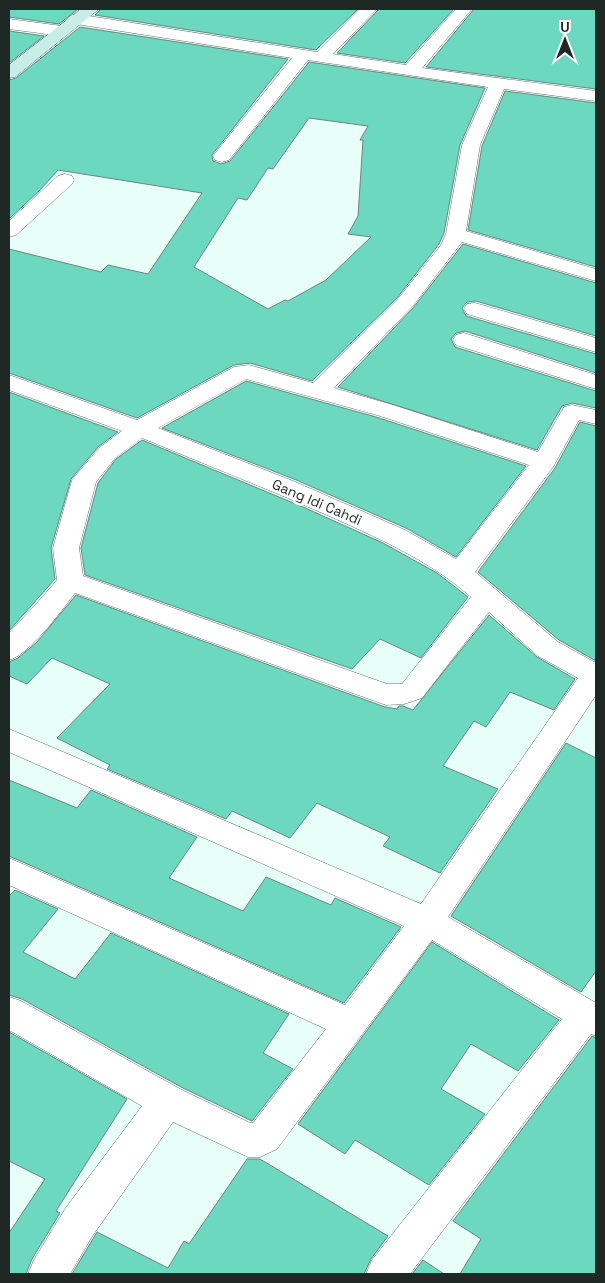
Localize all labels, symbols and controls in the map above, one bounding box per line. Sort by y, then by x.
north arrow [540,15,590,65]
text: U [560,18,570,36]
street label: Gang Idi Cahdi [269,475,365,529]

